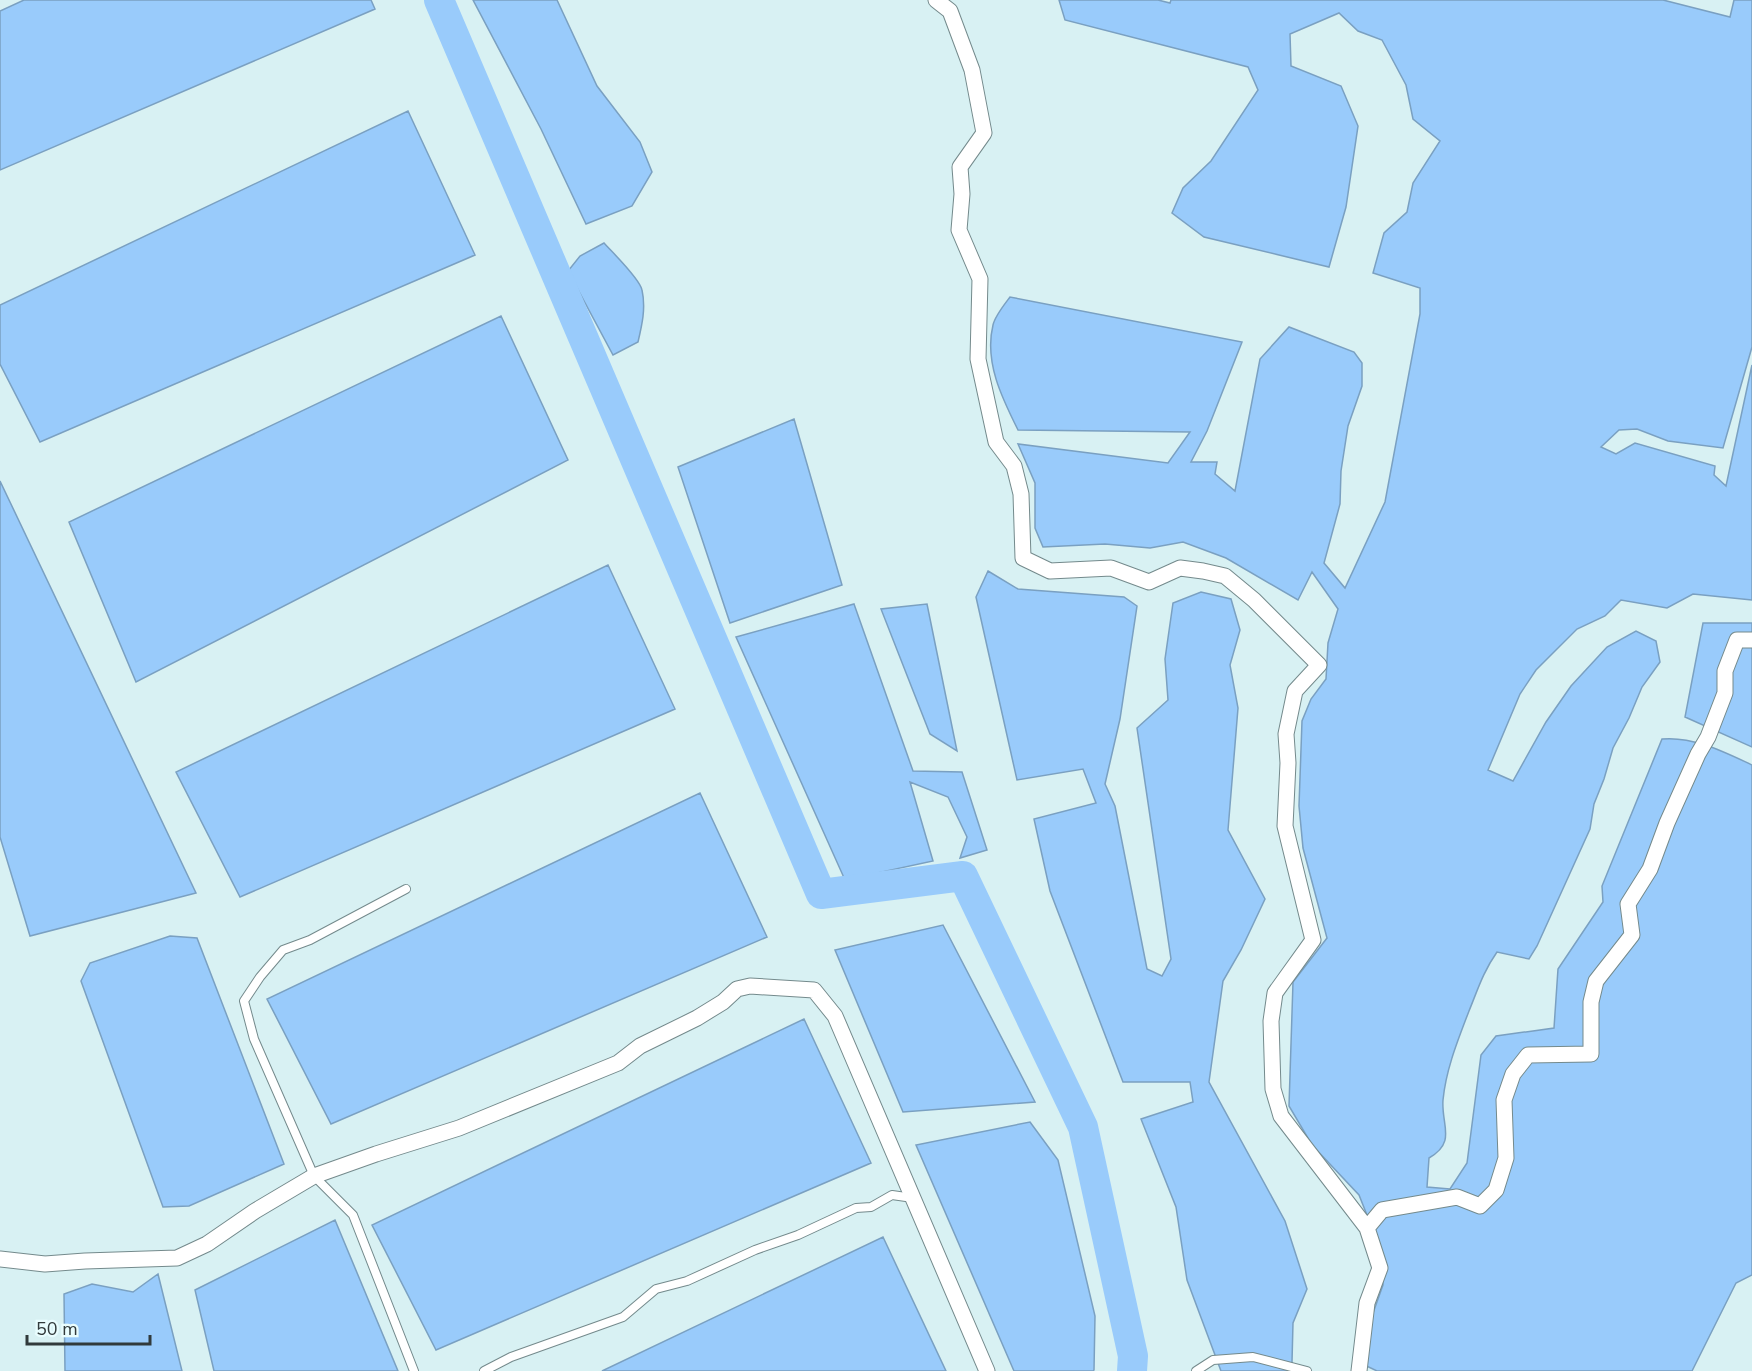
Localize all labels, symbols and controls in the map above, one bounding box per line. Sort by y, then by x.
scale bar [27,1308,150,1346]
text: 50 m [36,1317,78,1341]

